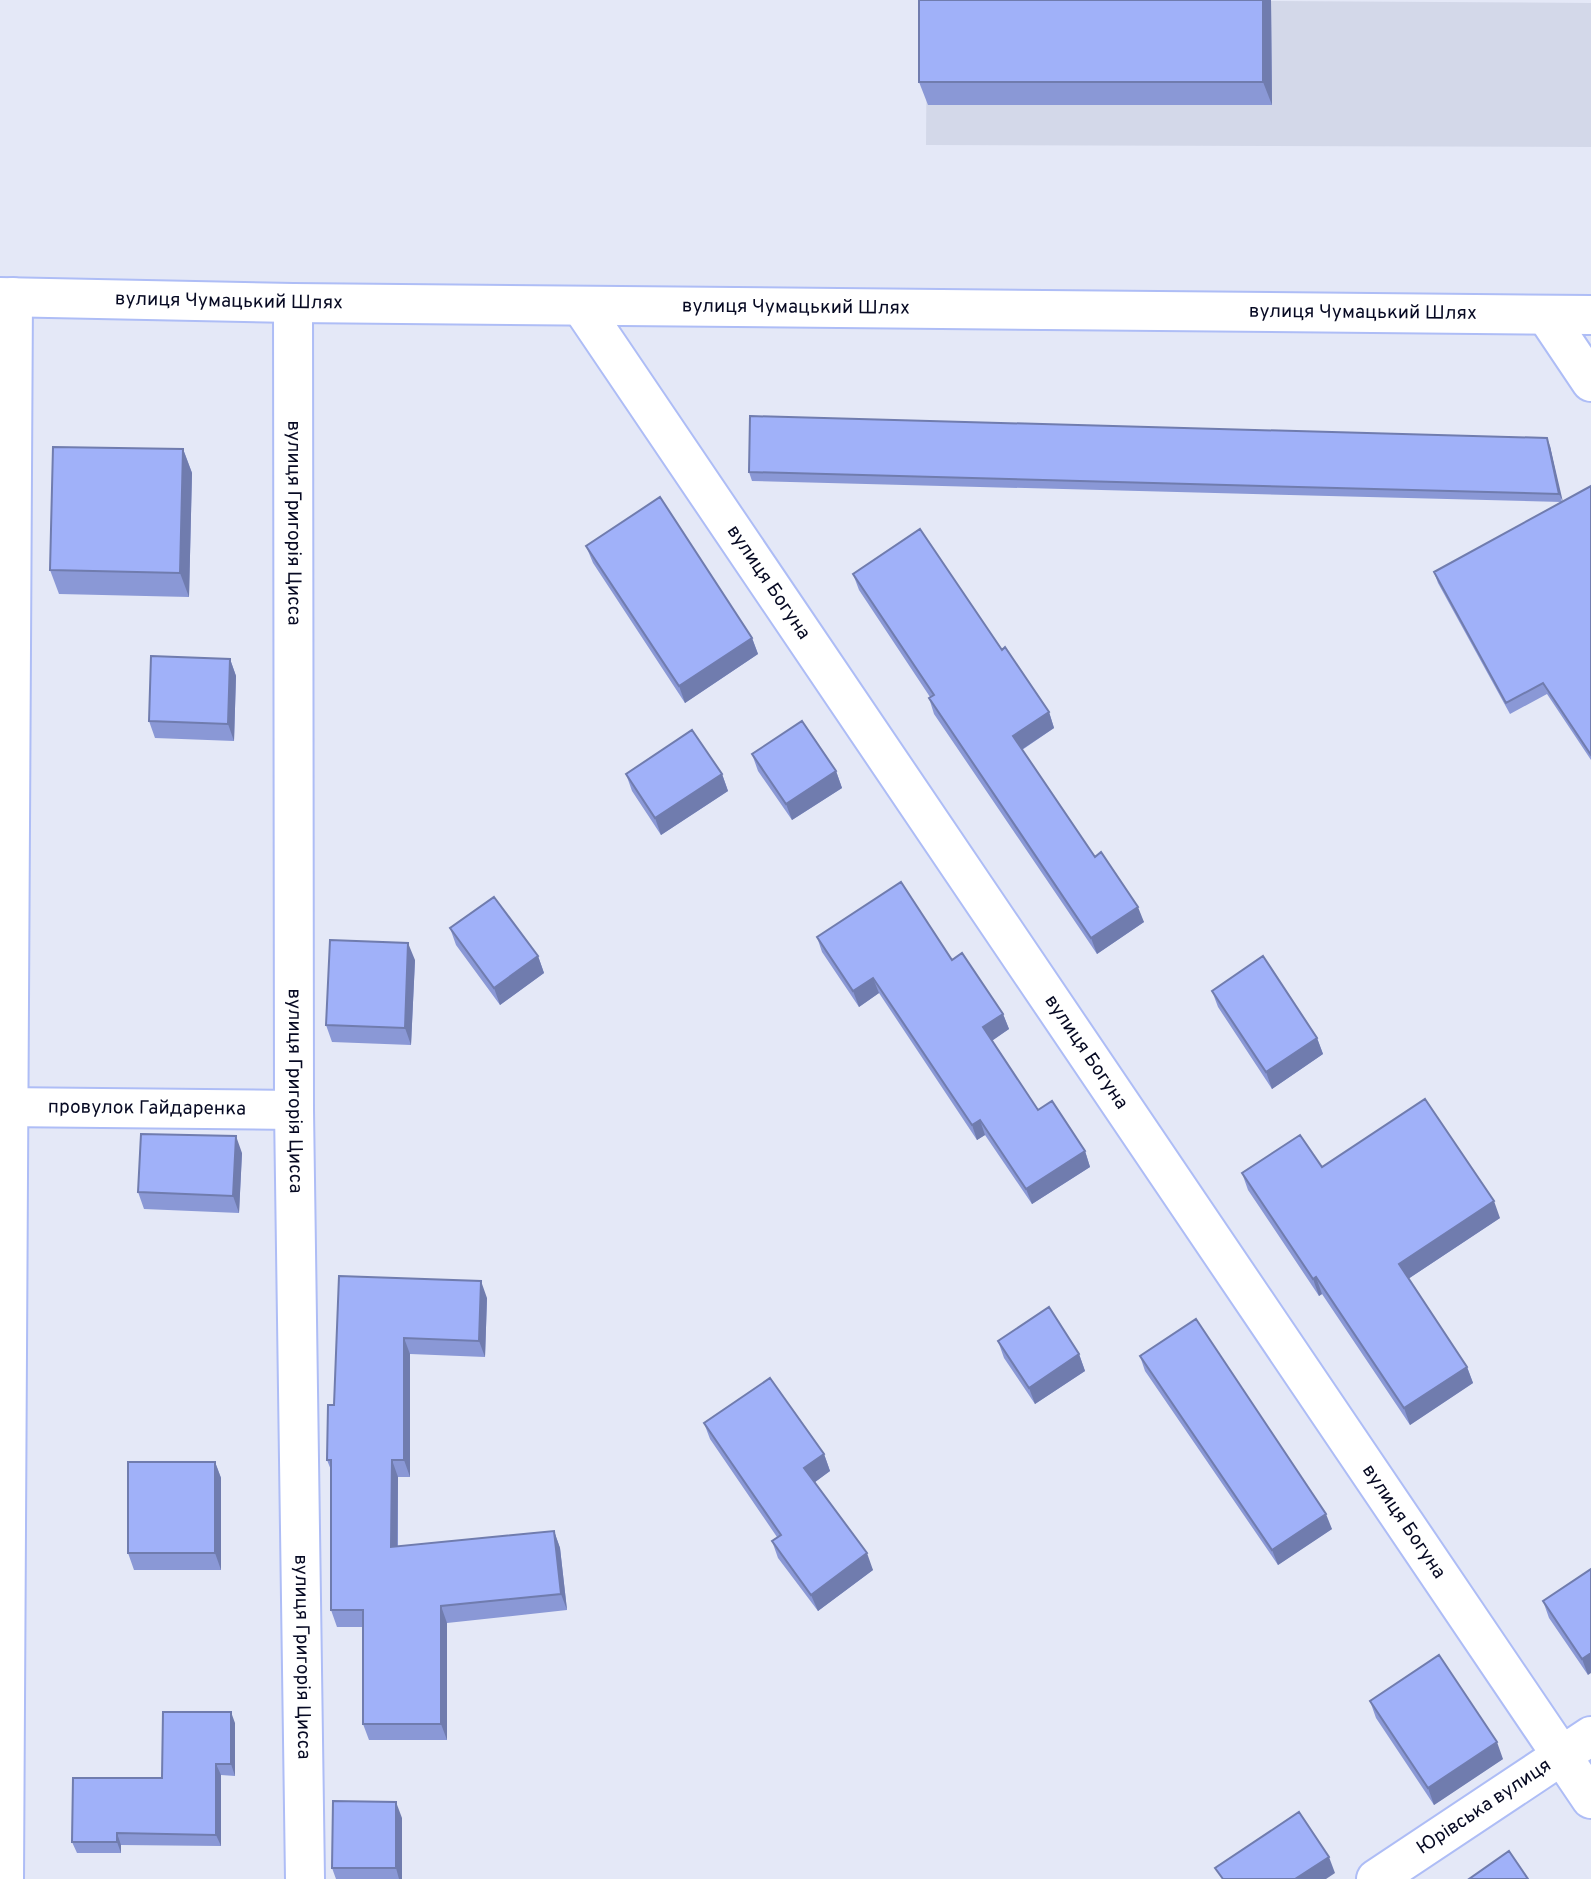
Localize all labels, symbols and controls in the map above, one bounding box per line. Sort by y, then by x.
street label: вулиця Чумацький Шлях [115,287,343,315]
street label: вулиця Чумацький Шлях [682,295,910,321]
street label: вулиця Чумацький Шлях [1249,300,1477,326]
street label: вулиця Григорія Цисса [281,421,305,625]
street label: вулиця Богуна [721,521,815,645]
street label: вулиця Григорія Цисса [282,989,307,1194]
street label: вулиця Богуна [1039,990,1133,1114]
street label: провулок Гайдаренка [48,1095,246,1122]
street label: вулиця Богуна [1356,1460,1451,1584]
street label: вулиця Григорія Цисса [288,1554,315,1760]
street label: Юрівська вулиця [1412,1754,1556,1860]

